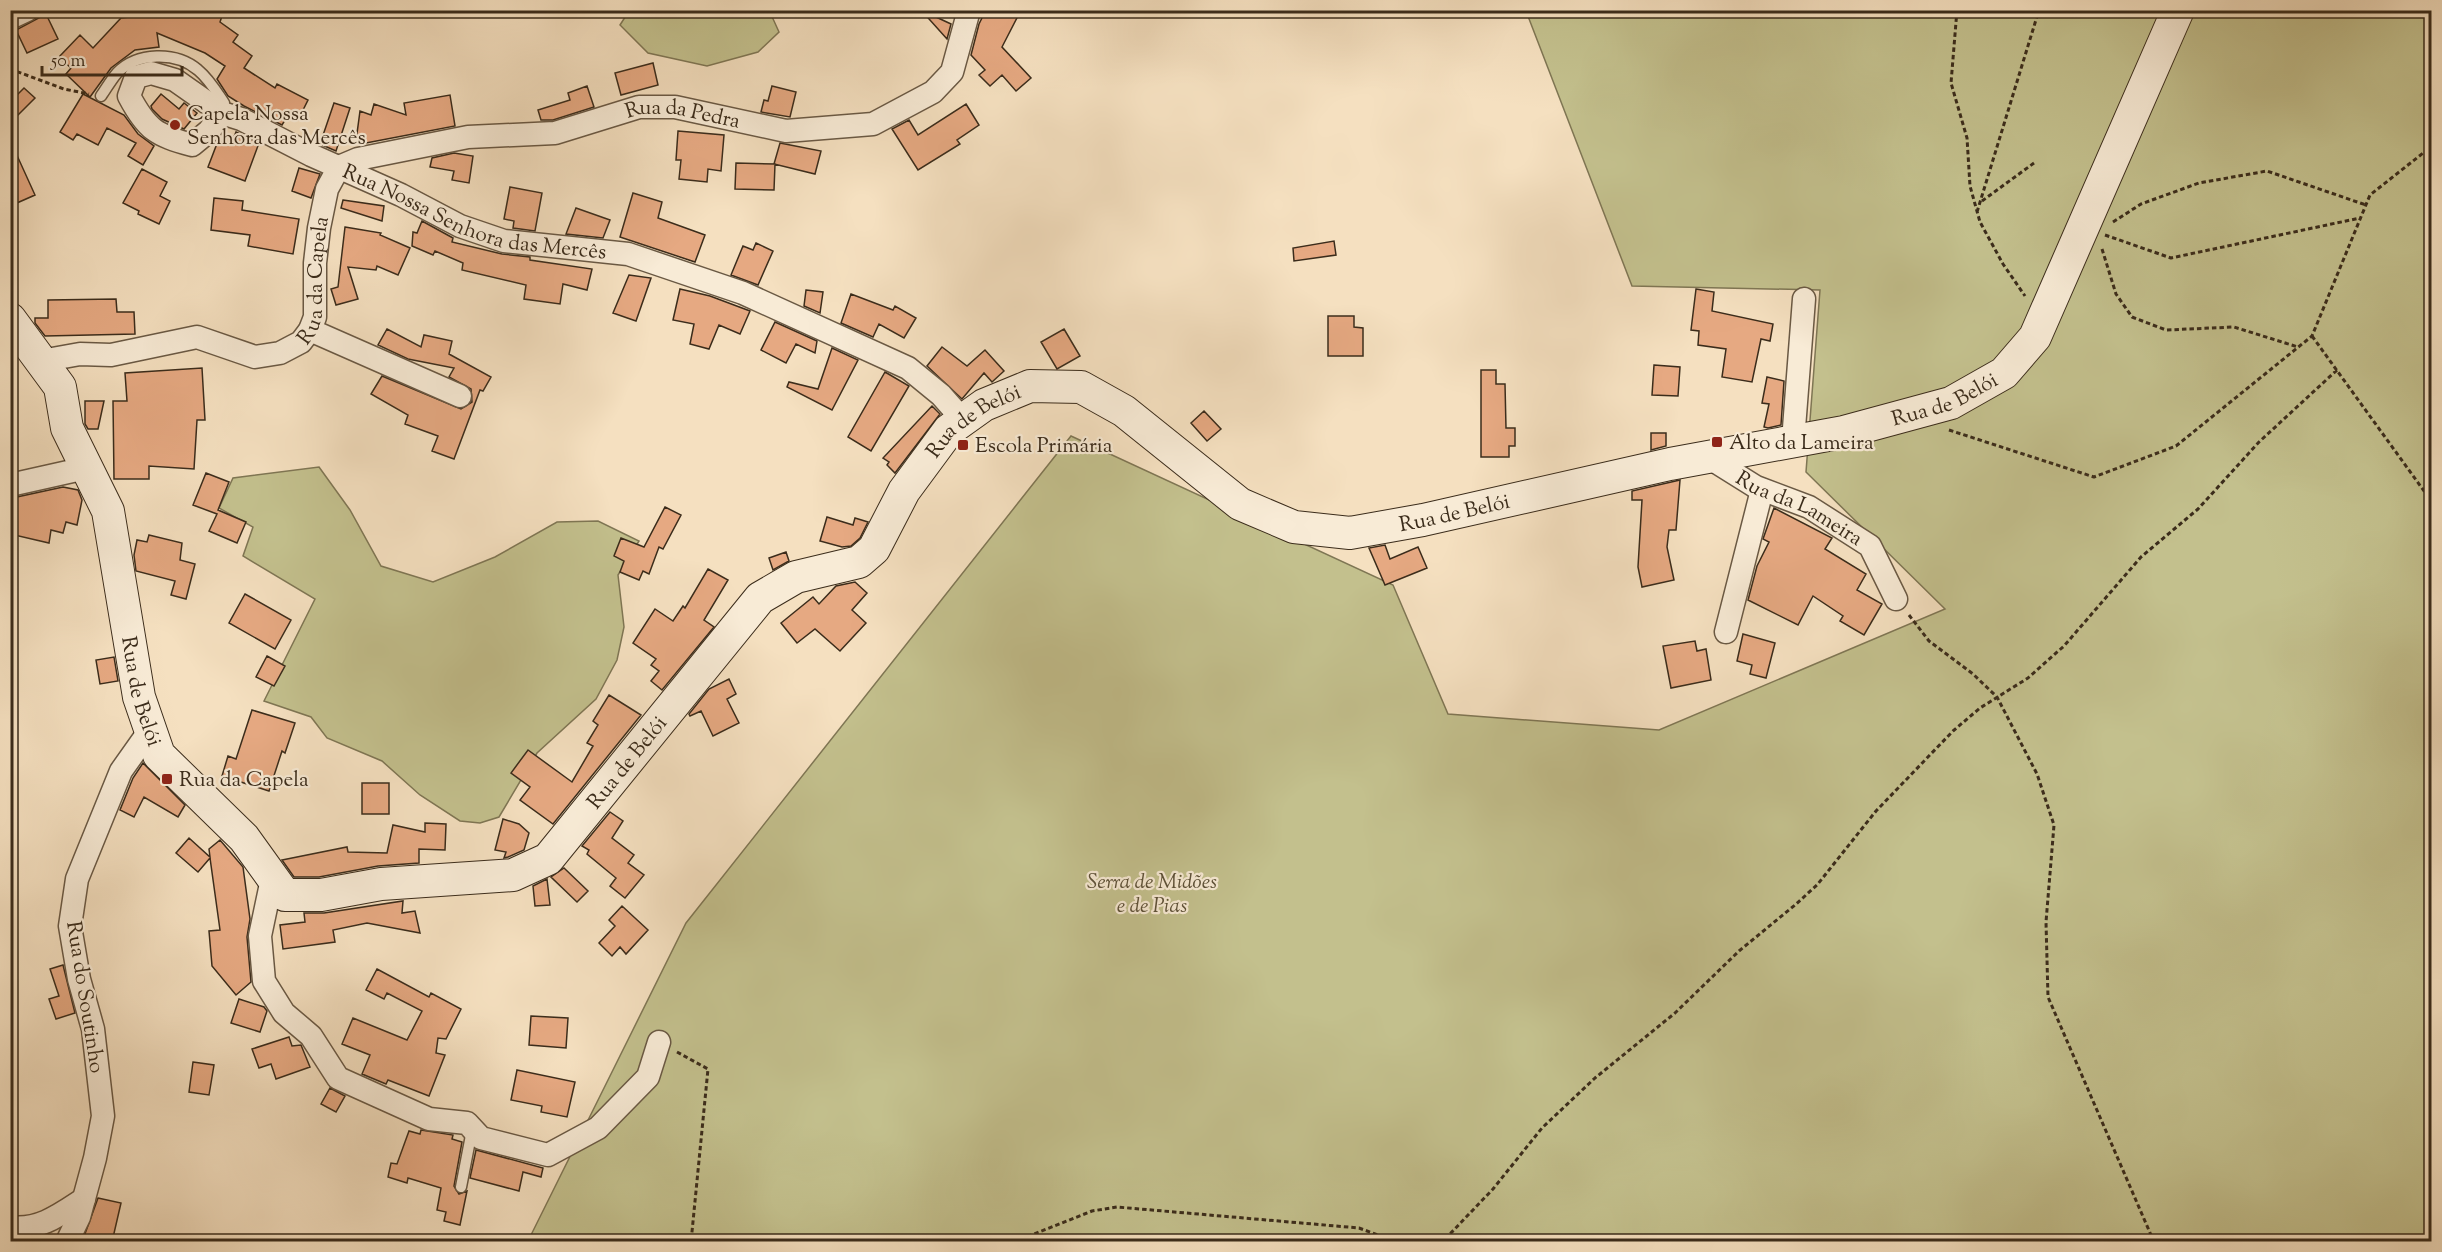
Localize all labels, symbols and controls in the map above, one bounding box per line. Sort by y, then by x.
scale bar [42,39,182,77]
text: 50 m [50,49,86,75]
street label: Rua da Pedra [622,94,743,138]
place label: Capela Nossa Senhora das Mercês [187,100,366,154]
marker: Capela Nossa Senhora das Mercês [168,118,182,132]
street label: Rua Nossa Senhora das Mercês [337,158,608,269]
street label: Rua da Capela [291,213,338,352]
street label: Rua de Belói [1888,366,2004,435]
street label: Rua de Belói [920,378,1026,465]
place label: Alto da Lameira [1729,429,1874,459]
place label: Escola Primária [975,432,1113,462]
marker: Alto da Lameira [1710,435,1724,449]
marker: Escola Primária [956,438,970,452]
street label: Rua da Lameira [1729,465,1868,555]
street label: Rua de Belói [1397,488,1513,541]
street label: Rua de Belói [112,634,168,751]
street label: Rua de Belói [581,710,675,817]
place label: Rua da Capela [179,766,309,796]
marker: Rua da Capela [160,772,174,786]
park label: Serra de Midões e de Pias [1087,868,1217,922]
street label: Rua do Soutinho [57,919,111,1076]

